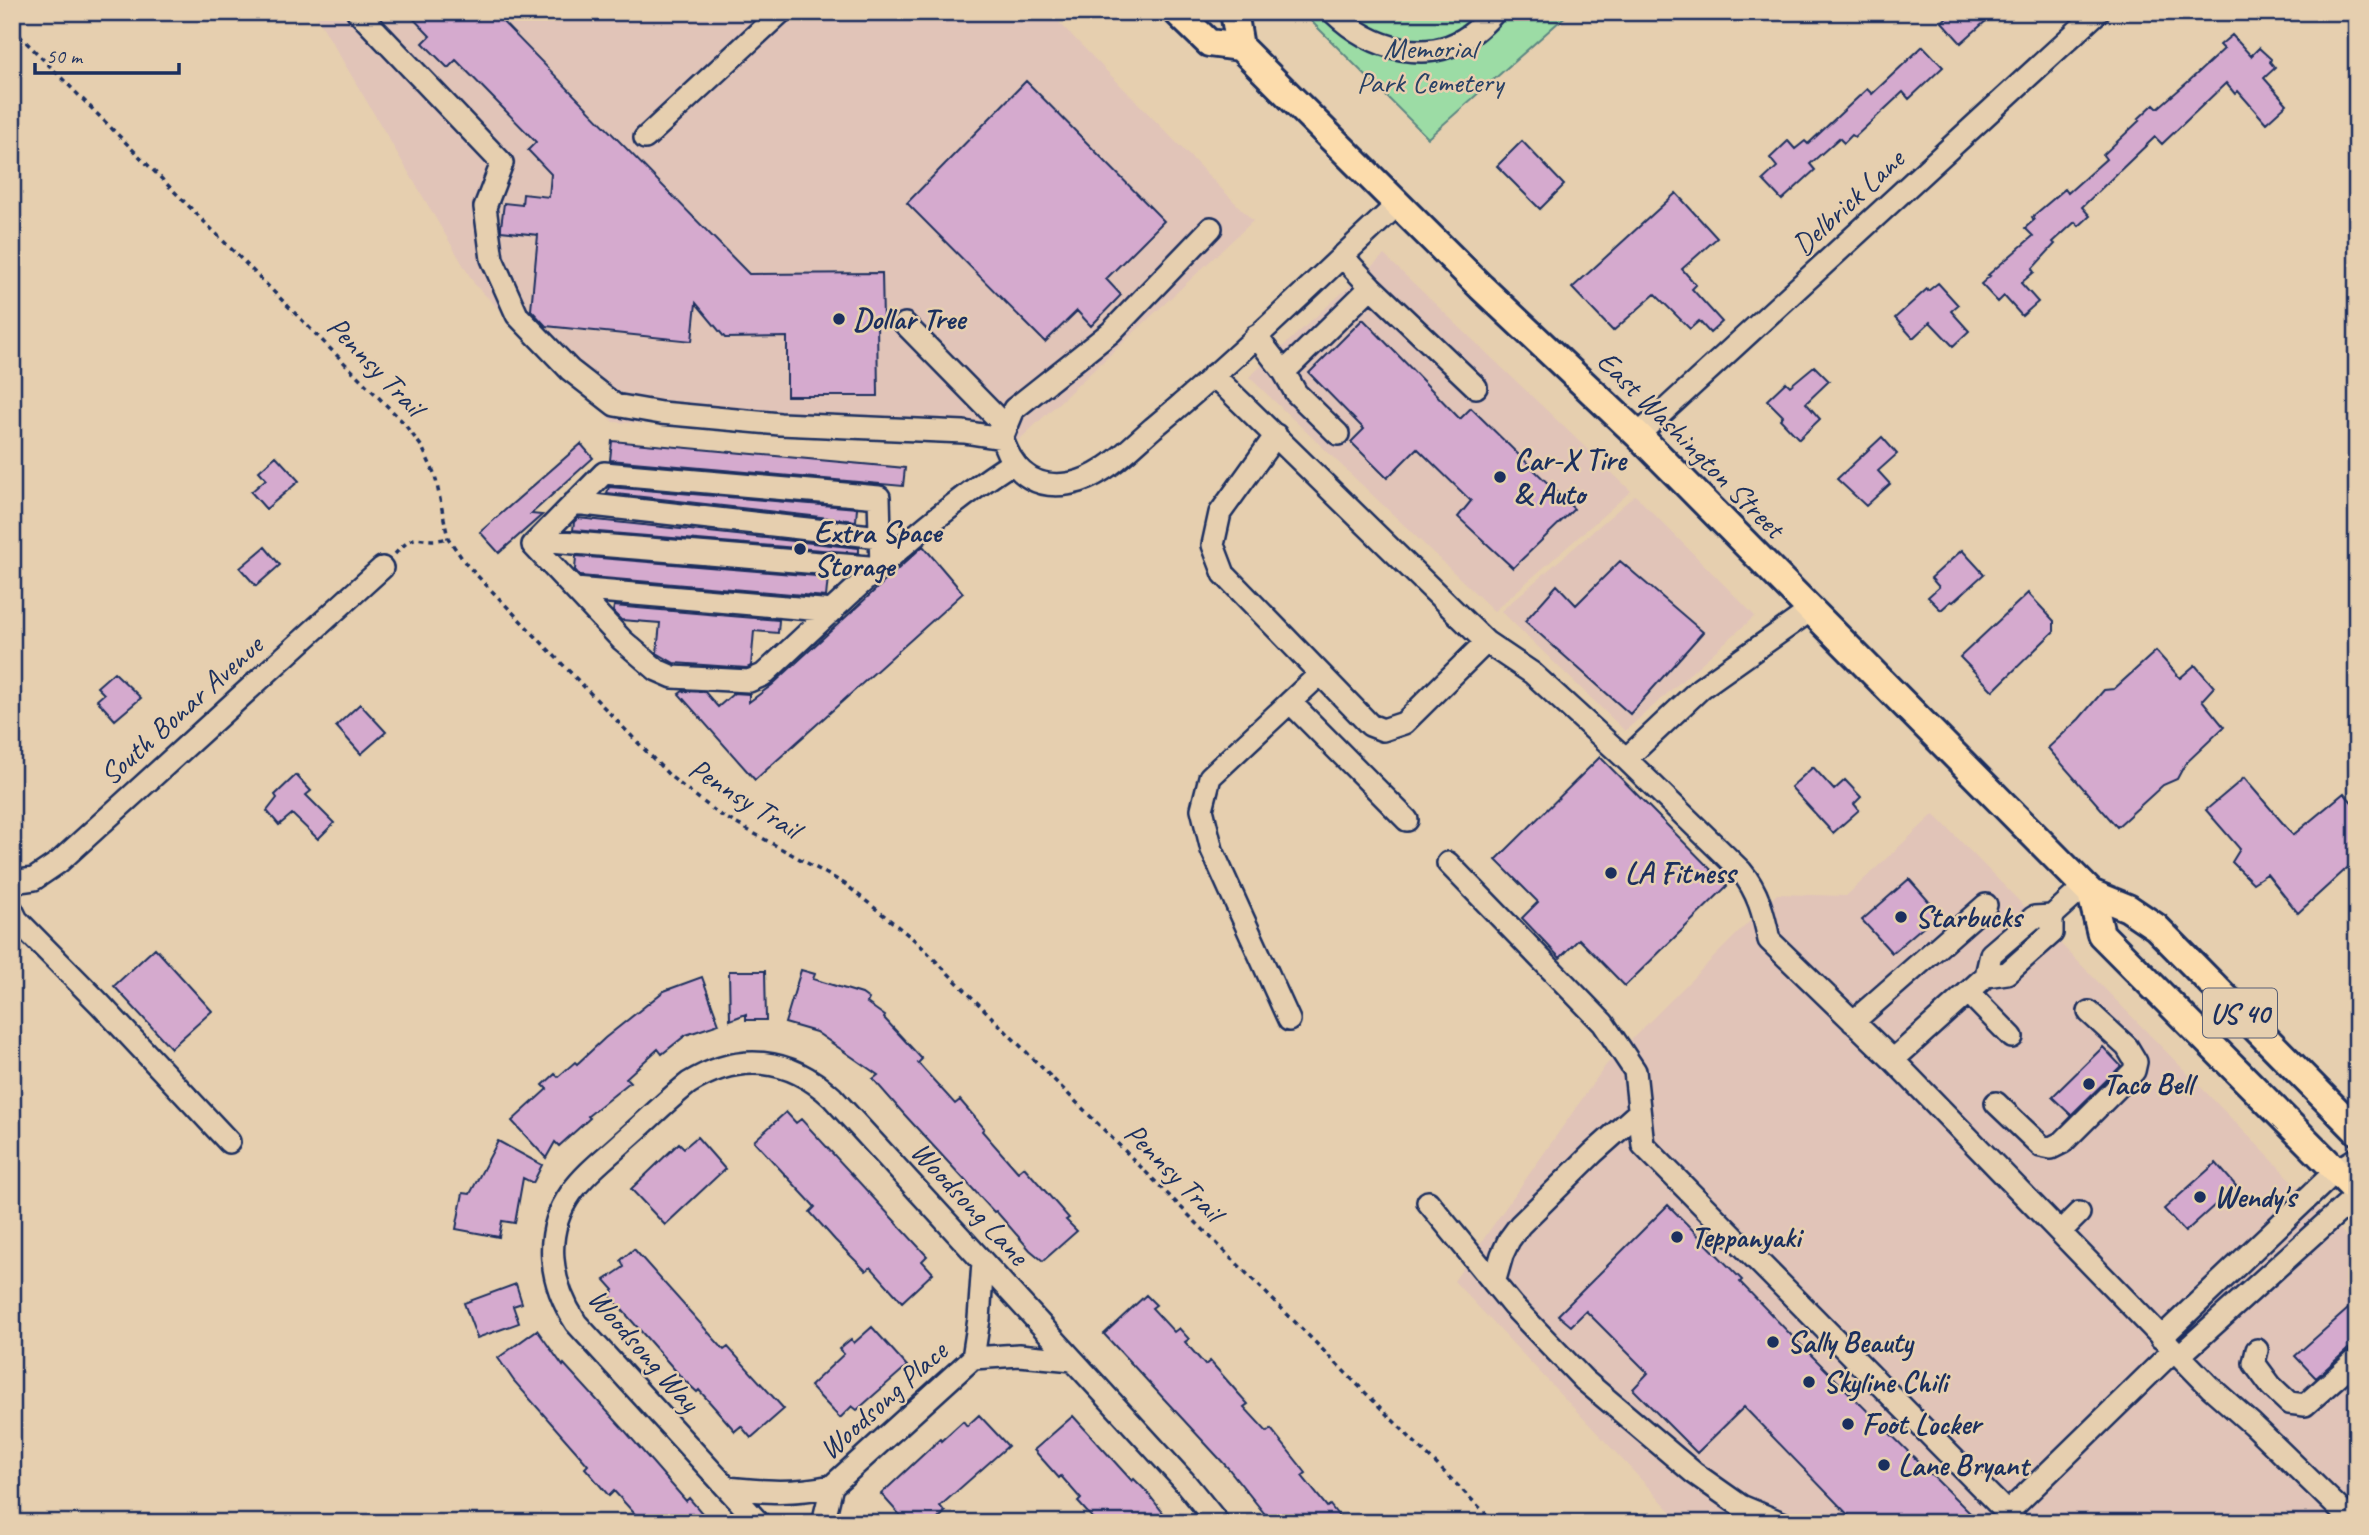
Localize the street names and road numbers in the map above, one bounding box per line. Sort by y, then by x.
street label: Delbrick Lane [1784,139,1914,263]
street label: Pennsy Trail [319,308,436,428]
street label: East Washington Street [1589,342,1795,548]
street label: South Bonar Avenue [92,625,272,793]
street label: Pennsy Trail [682,749,812,850]
road number: US 40 [2203,988,2277,1038]
street label: Pennsy Trail [1117,1115,1235,1233]
street label: Woodsong Lane [903,1133,1039,1275]
street label: Woodsong Way [580,1280,709,1421]
street label: Woodsong Place [811,1331,957,1468]

